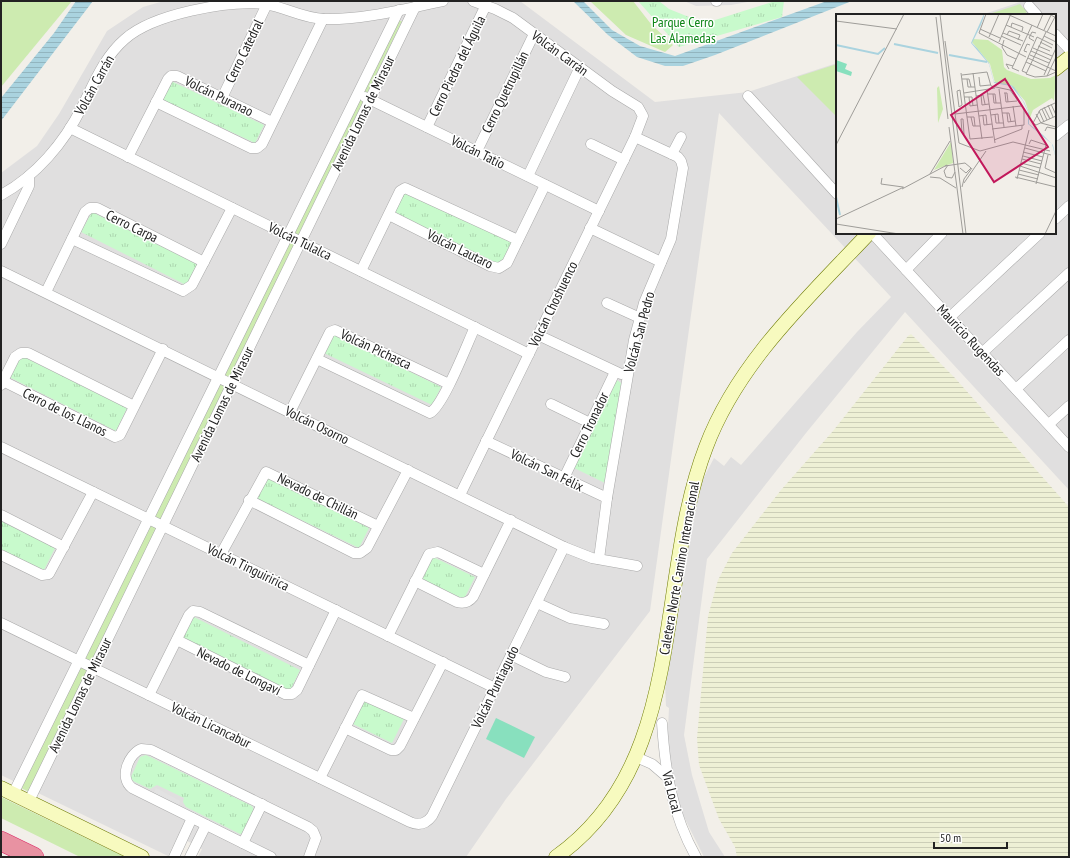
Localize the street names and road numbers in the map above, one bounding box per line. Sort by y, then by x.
street label: Cerro Piedra del Águila [425,12,489,120]
street label: Cerro Catedral [221,16,267,86]
street label: Volcán Carrán [527,26,592,80]
street label: Cerro Quetrupillán [477,48,533,136]
street label: Volcán Carrán [70,52,118,119]
street label: Avenida Lomas de Mirasur [327,52,399,173]
street label: Volcán Puranao [181,71,256,120]
street label: Volcán Tatio [447,131,508,173]
street label: Cerro Carpa [103,206,161,246]
street label: Volcán Tulalca [264,218,335,264]
street label: Volcán Lautaro [423,225,496,273]
street label: Volcán Choshuenco [524,258,582,351]
street label: Volcán San Pedro [619,290,658,375]
street label: Mauricio Rugendas [933,300,1009,380]
street label: Volcán Pichasca [337,324,414,373]
street label: Avenida Lomas de Mirasur [186,343,258,464]
street label: Cerro de los Llanos [20,384,110,440]
street label: Cerro Tronador [565,389,613,461]
street label: Volcán Osorno [281,401,352,448]
street label: Volcán San Félix [507,444,587,496]
street label: Nevado de Chillán [275,469,361,523]
street label: Caletera Norte Camino Internacional [655,479,703,656]
street label: Volcán Tinguiririca [203,539,292,595]
street label: Avenida Lomas de Mirasur [44,634,116,755]
street label: Nevado de Longaví [194,643,284,699]
street label: Volcán Puntiagudo [467,643,523,732]
street label: Volcán Licancabur [167,697,254,752]
street label: Vía Local [658,768,686,816]

